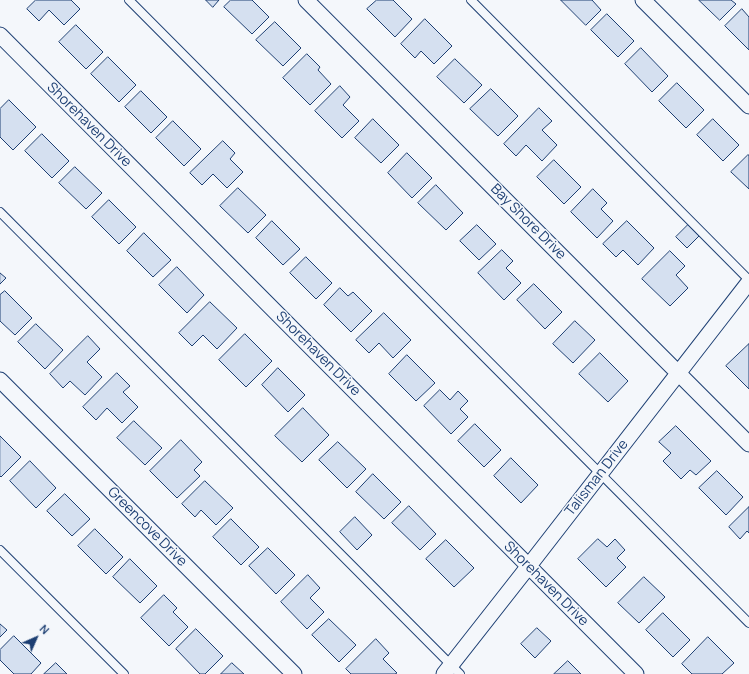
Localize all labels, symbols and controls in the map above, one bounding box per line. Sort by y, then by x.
street label: Shorehaven Drive [43,79,135,171]
street label: Bay Shore Drive [487,181,569,263]
street label: Shorehaven Drive [272,308,364,400]
street label: Talisman Drive [562,436,632,520]
street label: Greencove Drive [104,484,190,570]
street label: Shorehaven Drive [500,538,592,630]
north arrow [16,618,56,658]
text: N [37,621,53,637]

